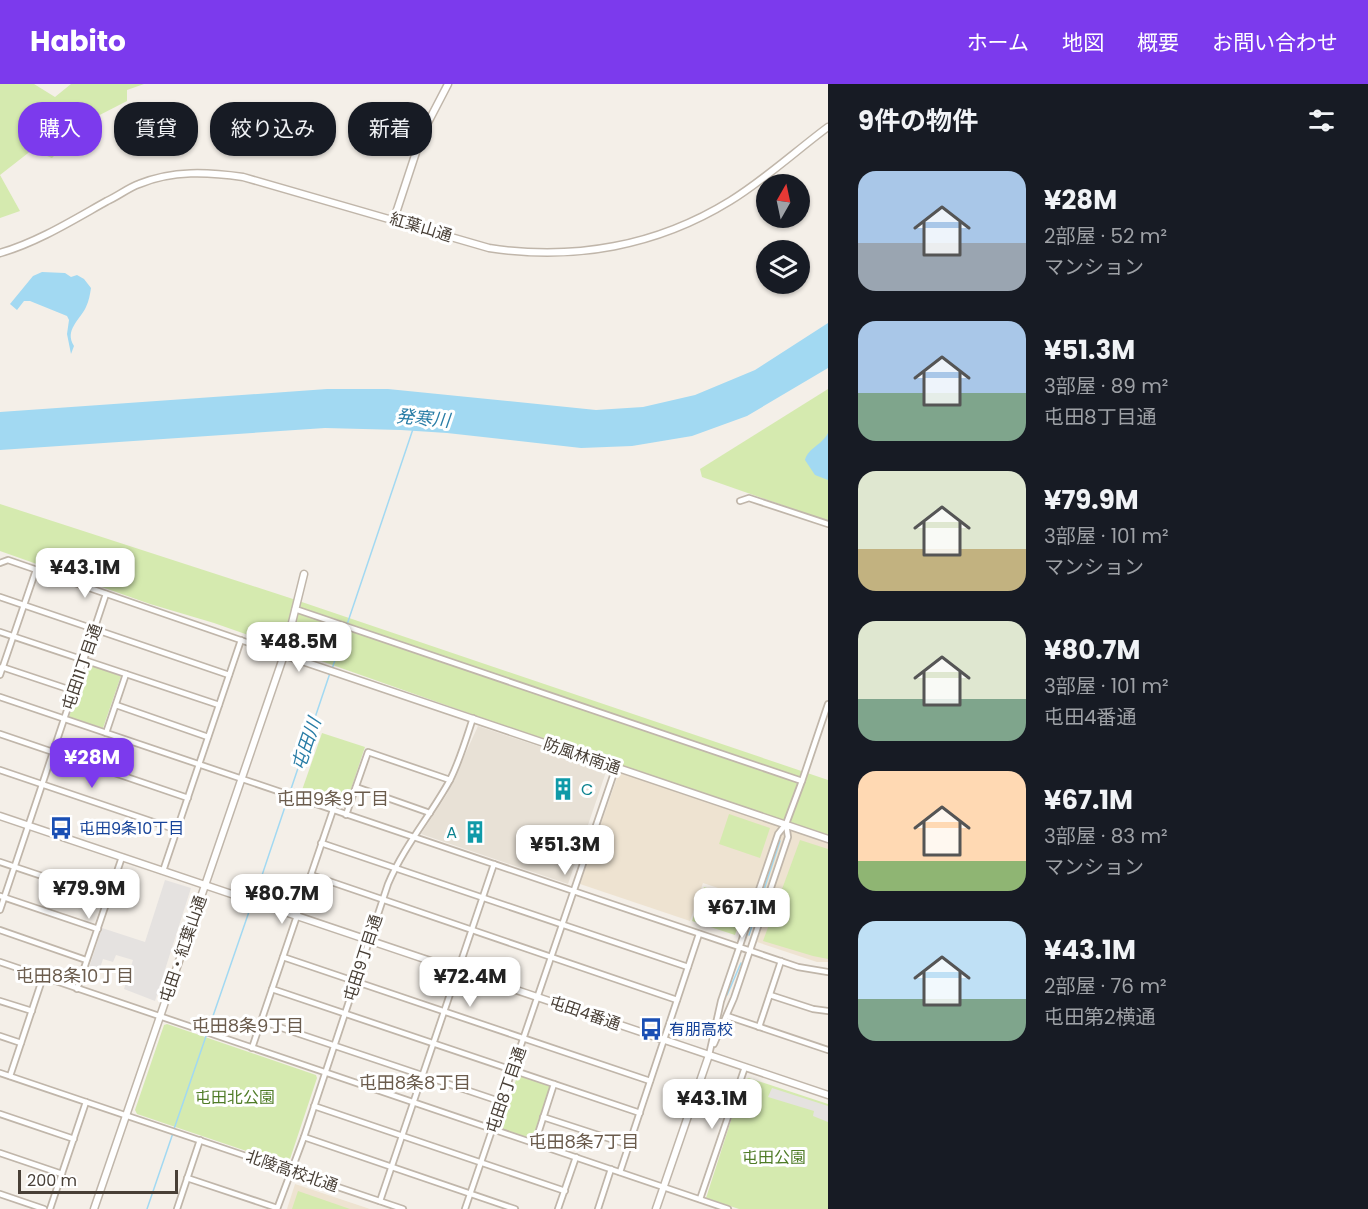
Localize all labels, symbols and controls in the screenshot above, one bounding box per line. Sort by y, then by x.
text: Habito [30,22,126,61]
text: ホーム [967,28,1029,57]
text: 地図 [1062,28,1104,57]
text: 概要 [1137,28,1179,57]
text: お問い合わせ [1212,28,1338,57]
chip: 購入 [18,102,102,156]
chip: 賃貸 [114,102,198,156]
chip: 絞り込み [210,102,336,156]
chip: 新着 [348,102,432,156]
text: 9件の物件 [858,103,978,139]
icon: filters [1305,104,1338,137]
north arrow [756,174,810,228]
map controls [756,174,810,294]
text: ¥28M [1044,182,1117,218]
icon: home [906,195,978,267]
street label: 紅葉山通 [387,207,455,247]
text: 2部屋 · 52 m² [1044,222,1167,250]
button: layers [756,240,810,294]
text: マンション [1044,253,1144,281]
text: ¥51.3M [1044,332,1135,368]
icon: home [906,345,978,417]
text: 3部屋 · 89 m² [1044,372,1168,400]
water label: 発寒川 [395,403,453,433]
text: 屯田8丁目通 [1044,403,1157,431]
text: ¥79.9M [1044,482,1139,518]
icon: home [906,495,978,567]
text: 3部屋 · 101 m² [1044,522,1169,550]
pin: ¥43.1M [36,548,134,599]
text: ¥43.1M [50,553,120,581]
text: マンション [1044,553,1144,581]
street label: 屯田11丁目通 [56,621,108,713]
pin: ¥48.5M [250,622,348,673]
text: ¥48.5M [261,627,337,655]
text: ¥80.7M [1044,632,1140,668]
icon: home [906,645,978,717]
text: 3部屋 · 101 m² [1044,672,1169,700]
text: 屯田4番通 [1044,703,1137,731]
water label: 屯田川 [285,713,327,774]
street label: 防風林南通 [540,732,624,780]
pin: ¥28M [56,738,128,789]
text: ¥28M [64,743,120,771]
building icon: C [550,776,576,802]
place label: C [581,778,593,801]
text: ¥67.1M [1044,782,1133,818]
district label: 屯田9条9丁目 [277,786,389,811]
icon: home [906,795,978,867]
bus stop icon: 屯田9条10丁目 [48,815,74,841]
place label: 屯田9条10丁目 [79,817,184,840]
building icon: A [462,819,488,845]
place label: A [446,821,457,844]
text: 3部屋 · 83 m² [1044,822,1168,850]
pin: ¥51.3M [516,825,614,876]
text: ¥51.3M [530,830,600,858]
text: マンション [1044,853,1144,881]
pin: ¥79.9M [40,869,138,920]
text: ¥79.9M [53,874,125,902]
pin: ¥80.7M [233,874,331,925]
text: ¥80.7M [245,879,319,907]
pin: ¥67.1M [693,888,791,939]
street label: 屯田・紅葉山通 [154,892,212,1006]
text: ¥67.1M [708,893,776,921]
street label: 屯田9丁目通 [338,912,388,1004]
text: ¥43.1M [1044,932,1136,968]
icon: home [906,945,978,1017]
pin: ¥72.4M [421,957,519,1008]
text: ¥72.4M [433,962,507,990]
district label: 屯田8条10丁目 [16,963,134,988]
text: 2部屋 · 76 m² [1044,972,1167,1000]
street label: 屯田4番通 [546,990,624,1036]
text: 屯田第2横通 [1044,1003,1156,1031]
district label: 屯田8条9丁目 [192,1013,304,1038]
bus stop icon: 有朋高校 [638,1016,664,1042]
place label: 有朋高校 [669,1018,733,1041]
street label: 屯田8丁目通 [480,1044,532,1136]
district label: 屯田8条8丁目 [359,1070,471,1095]
pin: ¥43.1M [663,1079,761,1130]
text: ¥43.1M [677,1084,747,1112]
park label: 屯田北公園 [195,1086,275,1109]
district label: 屯田8条7丁目 [528,1129,640,1154]
street label: 北陵高校北通 [243,1144,341,1198]
park label: 屯田公園 [742,1146,806,1169]
scale bar [18,1167,178,1194]
text: 200 m [27,1169,77,1192]

